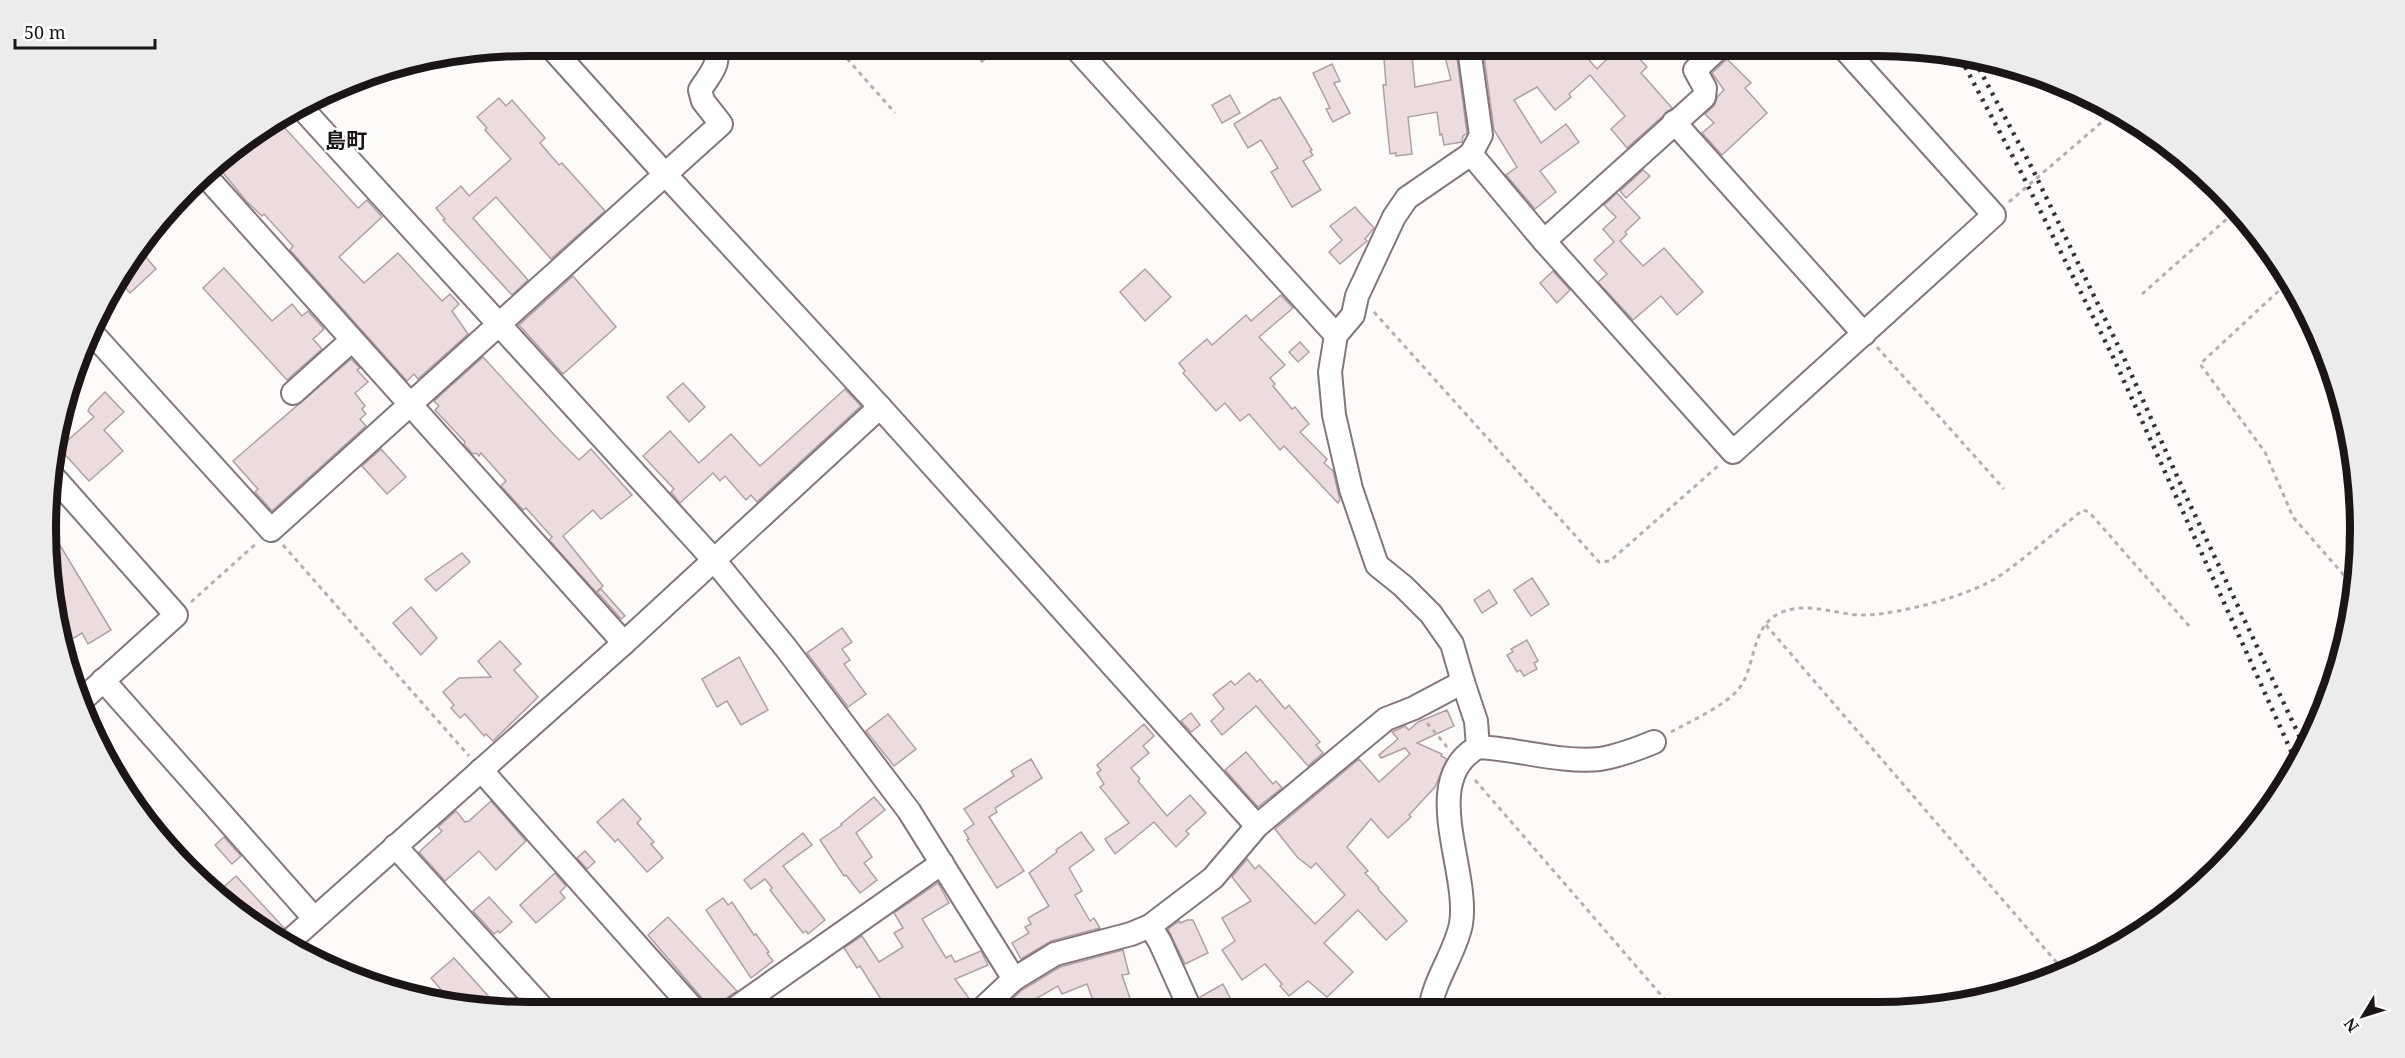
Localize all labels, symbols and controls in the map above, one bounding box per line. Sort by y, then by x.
scale bar [15,12,154,50]
text: 50 m [24,20,66,44]
district label: 島町 [325,126,367,154]
north arrow [2333,986,2393,1046]
text: N [2338,1013,2364,1037]

